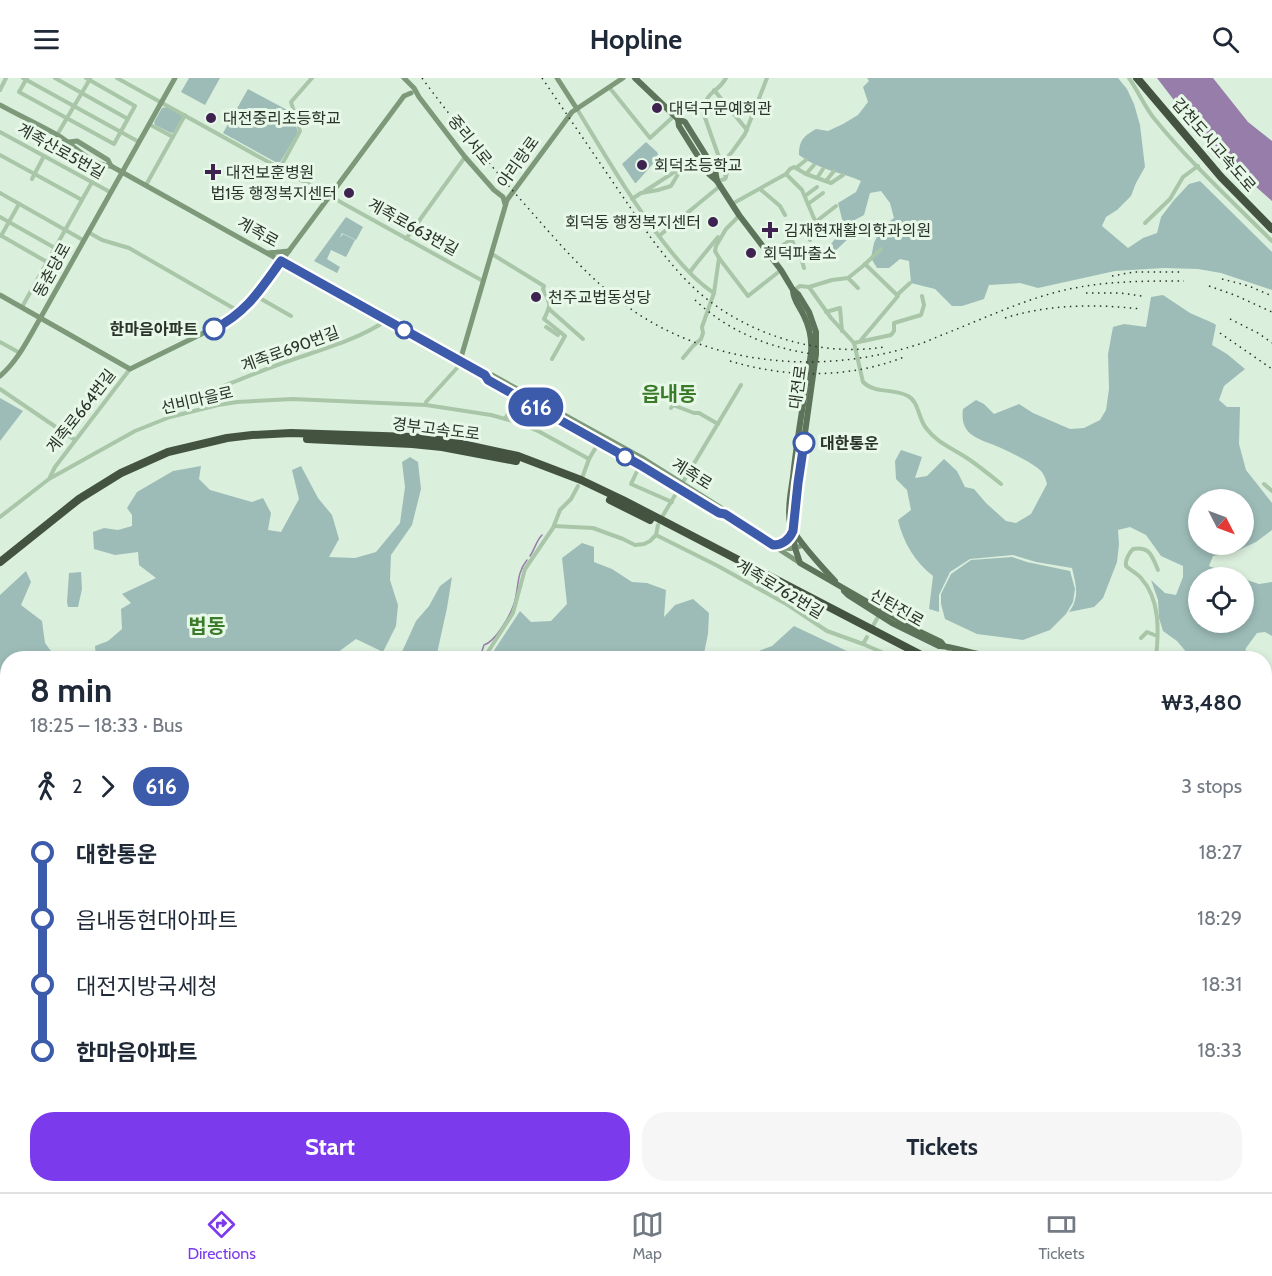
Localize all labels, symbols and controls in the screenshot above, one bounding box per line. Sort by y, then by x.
icon: menu [30,23,63,56]
text: Hopline [590,23,682,56]
icon: search [1209,23,1242,56]
street label: 갑천도시고속도로 [1168,94,1260,196]
place label: 대덕구문예회관 [669,99,772,118]
marker: 대덕구문예회관 [650,101,664,115]
place label: 대전중리초등학교 [223,109,341,128]
marker: 대전중리초등학교 [204,111,218,125]
street label: 중리서로 [444,111,496,169]
street label: 계족산로5번길 [14,119,108,183]
street label: 아리랑로 [493,132,543,191]
place label: 회덕초등학교 [654,156,742,175]
marker: 회덕초등학교 [635,158,649,172]
marker: 대전보훈병원 [204,163,222,181]
place label: 대전보훈병원 [226,163,314,182]
place label: 법1동 행정복지센터 [210,184,337,203]
marker: 법1동 행정복지센터 [342,186,356,200]
street label: 계족로663번길 [364,194,462,260]
street label: 계족로 [234,213,282,251]
place label: 회덕동 행정복지센터 [565,213,701,232]
marker: 회덕동 행정복지센터 [706,215,720,229]
marker: 김재현재활의학과의원 [761,221,779,239]
place label: 김재현재활의학과의원 [784,221,931,240]
street label: 동춘당로 [29,239,75,300]
place label: 회덕파출소 [763,244,837,263]
marker: 회덕파출소 [744,246,758,260]
place label: 천주교법동성당 [548,288,651,307]
marker: 천주교법동성당 [529,290,543,304]
marker: 한마음아파트 [203,318,225,340]
place label: 한마음아파트 [110,320,198,339]
unlabelled marker [395,321,413,339]
street label: 계족로690번길 [238,322,342,376]
street label: 대전로 [786,364,811,410]
street label: 계족로664번길 [42,365,120,457]
street label: 선비마을로 [159,382,235,418]
district label: 읍내동 [641,382,697,406]
line badge: 616 [502,388,570,426]
text: 616 [520,395,552,420]
street label: 경부고속도로 [391,414,481,444]
marker: 대한통운 [793,432,815,454]
place label: 대한통운 [820,434,879,453]
unlabelled marker [616,448,634,466]
street label: 계족로 [668,454,716,494]
north arrow [1188,489,1254,555]
map controls [1188,489,1254,633]
street label: 계족로762번길 [733,555,827,623]
button: locate [1188,567,1254,633]
street label: 신탄진로 [867,585,927,631]
district label: 법동 [189,614,225,638]
text: 8 min [30,670,112,710]
text: ₩3,480 [1161,689,1242,716]
text: 18:25 – 18:33 · Bus [30,713,183,737]
icon: walk [30,770,63,803]
icon: forward [91,770,124,803]
text: 2 [72,774,82,798]
text: 616 [145,774,177,799]
text: 3 stops [1181,774,1242,798]
text: 18:27 [1199,840,1242,864]
text: 대한통운 [76,841,157,868]
text: 18:29 [1197,906,1242,930]
text: 읍내동현대아파트 [76,907,238,934]
text: 18:31 [1202,972,1242,996]
text: 대전지방국세청 [76,973,218,1000]
text: 18:33 [1198,1038,1242,1062]
text: 한마음아파트 [76,1039,197,1066]
button: Start [30,1112,630,1181]
button: Tickets [642,1112,1242,1181]
tab: Directions [187,1208,256,1263]
tab: Map [631,1208,664,1263]
tab: Tickets [1038,1208,1085,1263]

